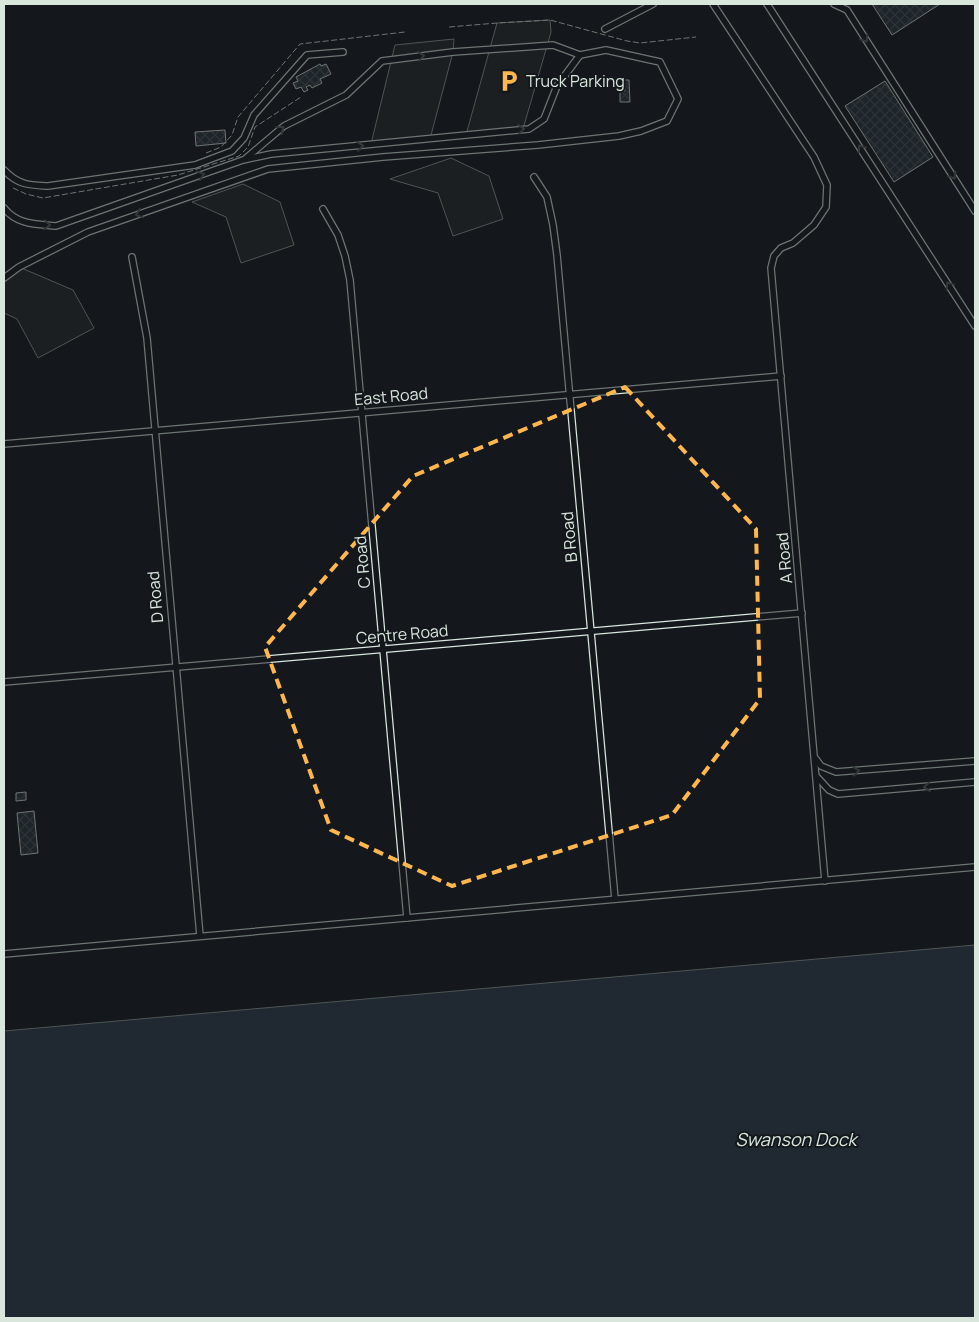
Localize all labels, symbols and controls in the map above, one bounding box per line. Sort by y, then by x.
one-way arrow [859,34,869,43]
one-way arrow [417,51,425,62]
parking icon: Truck Parking [496,68,522,94]
place label: Truck Parking [526,70,625,92]
one-way arrow [518,124,526,135]
one-way arrow [275,127,284,135]
one-way arrow [356,140,364,151]
one-way arrow [858,144,867,154]
one-way arrow [947,170,956,179]
one-way arrow [196,171,205,181]
one-way arrow [136,208,144,218]
one-way arrow [43,219,51,230]
one-way arrow [946,281,955,290]
street label: East Road [353,382,429,410]
street label: B Road [556,511,582,563]
street label: A Road [771,532,797,584]
street label: C Road [349,535,375,589]
street label: D Road [142,570,168,624]
street label: Centre Road [355,619,449,649]
one-way arrow [852,766,860,777]
one-way arrow [922,781,930,792]
water label: Swanson Dock [735,1127,860,1151]

